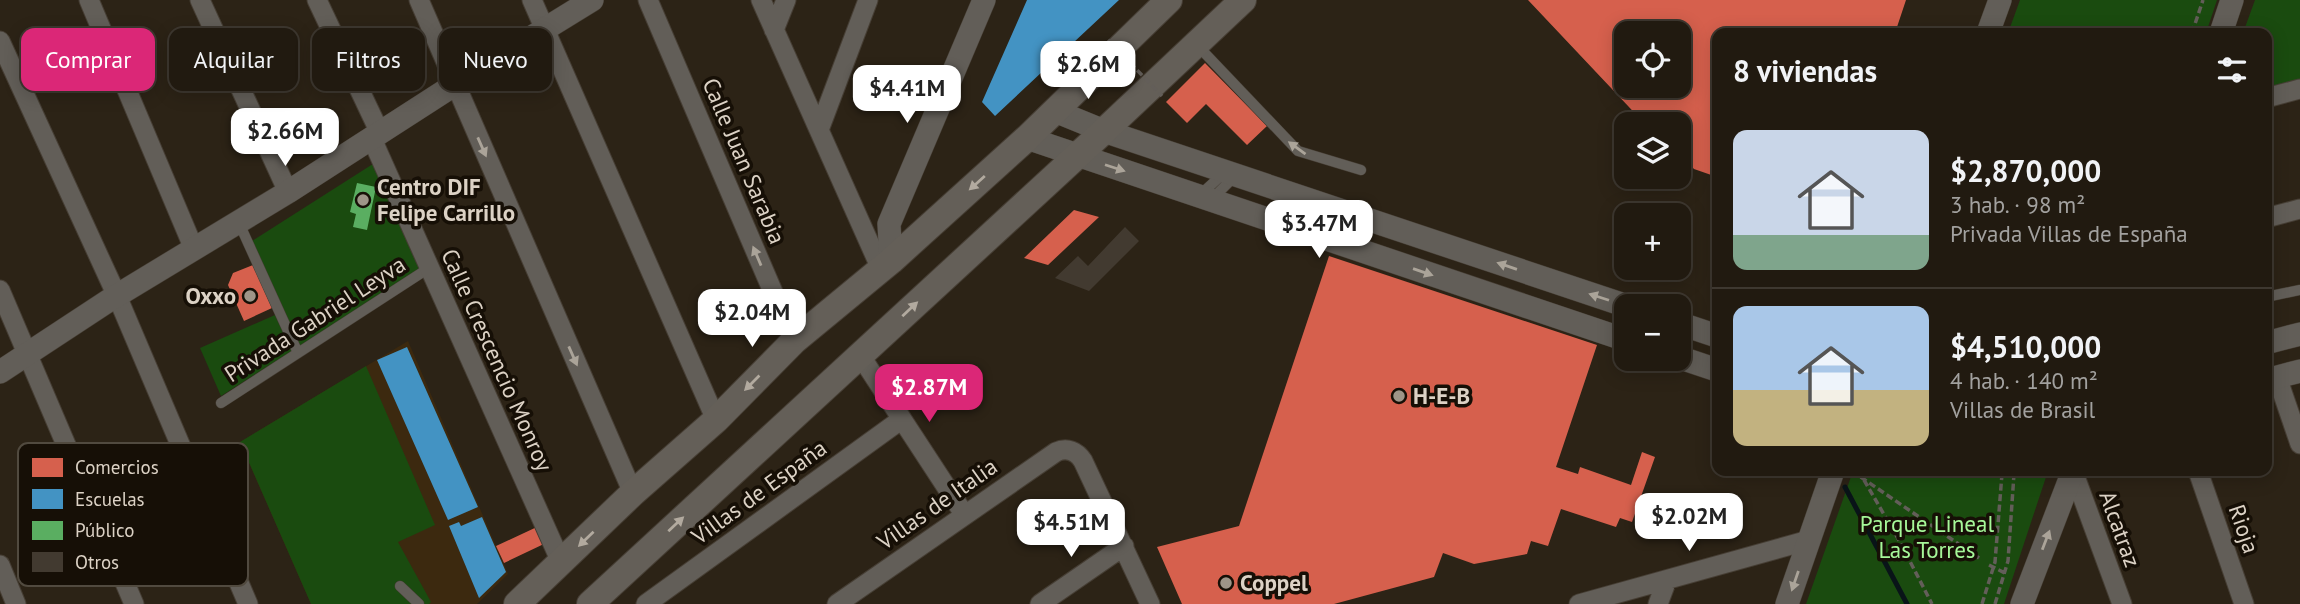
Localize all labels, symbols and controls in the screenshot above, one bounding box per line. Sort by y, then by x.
map controls [1614,21,1691,371]
button: locate [1614,21,1691,98]
chip: Comprar [21,28,155,91]
chip: Alquilar [169,28,298,91]
chip: Filtros [312,28,425,91]
chip: Nuevo [439,28,552,91]
pin: $2.6M [1039,42,1137,101]
text: $2.6M [1056,49,1120,78]
text: 8 viviendas [1733,51,1877,90]
icon: filters [2213,51,2251,89]
pin: $4.41M [850,66,964,125]
street label: Calle Juan Sarabia [696,73,792,248]
text: $4.41M [869,73,945,102]
pin: $2.66M [228,108,342,168]
button: layers [1614,112,1691,189]
text: $2.66M [247,116,323,145]
one-way arrow [476,137,488,157]
one-way arrow [1288,141,1307,155]
text: $2,870,000 [1950,151,2101,190]
icon: home [1789,158,1873,242]
one-way arrow [1104,163,1125,174]
place label: Centro DIF Felipe Carrillo [377,172,515,227]
one-way arrow [968,175,985,191]
text: 3 hab. · 98 m² [1950,190,2085,219]
marker: Centro DIF Felipe Carrillo [355,192,371,208]
pin: $3.47M [1262,201,1376,260]
button: + [1614,203,1691,280]
text: $3.47M [1281,208,1357,237]
text: Privada Villas de España [1950,219,2188,248]
street label: Calle Crescencio Monroy [435,244,560,476]
one-way arrow [752,245,763,266]
street label: Privada Gabriel Leyva [219,249,411,388]
one-way arrow [1496,261,1517,271]
one-way arrow [1413,267,1434,278]
place label: Oxxo [186,281,236,310]
marker: Oxxo [242,288,258,304]
pin: $2.04M [695,290,809,349]
one-way arrow [1588,291,1609,302]
button: − [1614,294,1691,371]
text: $2.04M [714,297,790,326]
one-way arrow [901,302,918,318]
text: $4,510,000 [1950,327,2101,366]
icon: home [1789,334,1873,418]
one-way arrow [568,345,579,366]
pin: $2.87M [872,364,986,424]
text: 4 hab. · 140 m² [1950,366,2098,395]
text: $2.87M [891,372,967,401]
one-way arrow [743,375,760,392]
place label: H-E-B [1413,381,1470,410]
marker: H-E-B [1391,388,1407,404]
text: Villas de Brasil [1950,395,2095,424]
street label: Villas de España [685,433,832,551]
legend [18,443,248,586]
street label: Villas de Italia [870,451,1002,556]
text: Comercios [75,455,159,479]
text: Escuelas [75,487,145,511]
street label: Alcatraz [2093,487,2148,571]
pin: $2.02M [1632,494,1746,553]
pin: $4.51M [1014,500,1128,559]
text: $2.02M [1651,501,1727,530]
street label: Rioja [2223,501,2266,557]
text: $4.51M [1033,507,1109,536]
park label: Parque Lineal Las Torres [1860,509,1994,564]
one-way arrow [667,517,684,533]
text: Público [75,518,134,542]
one-way arrow [578,530,595,546]
one-way arrow [2041,530,2052,551]
text: Otros [75,550,119,574]
place label: Coppel [1240,568,1308,597]
one-way arrow [1789,571,1800,592]
marker: Coppel [1218,575,1234,591]

